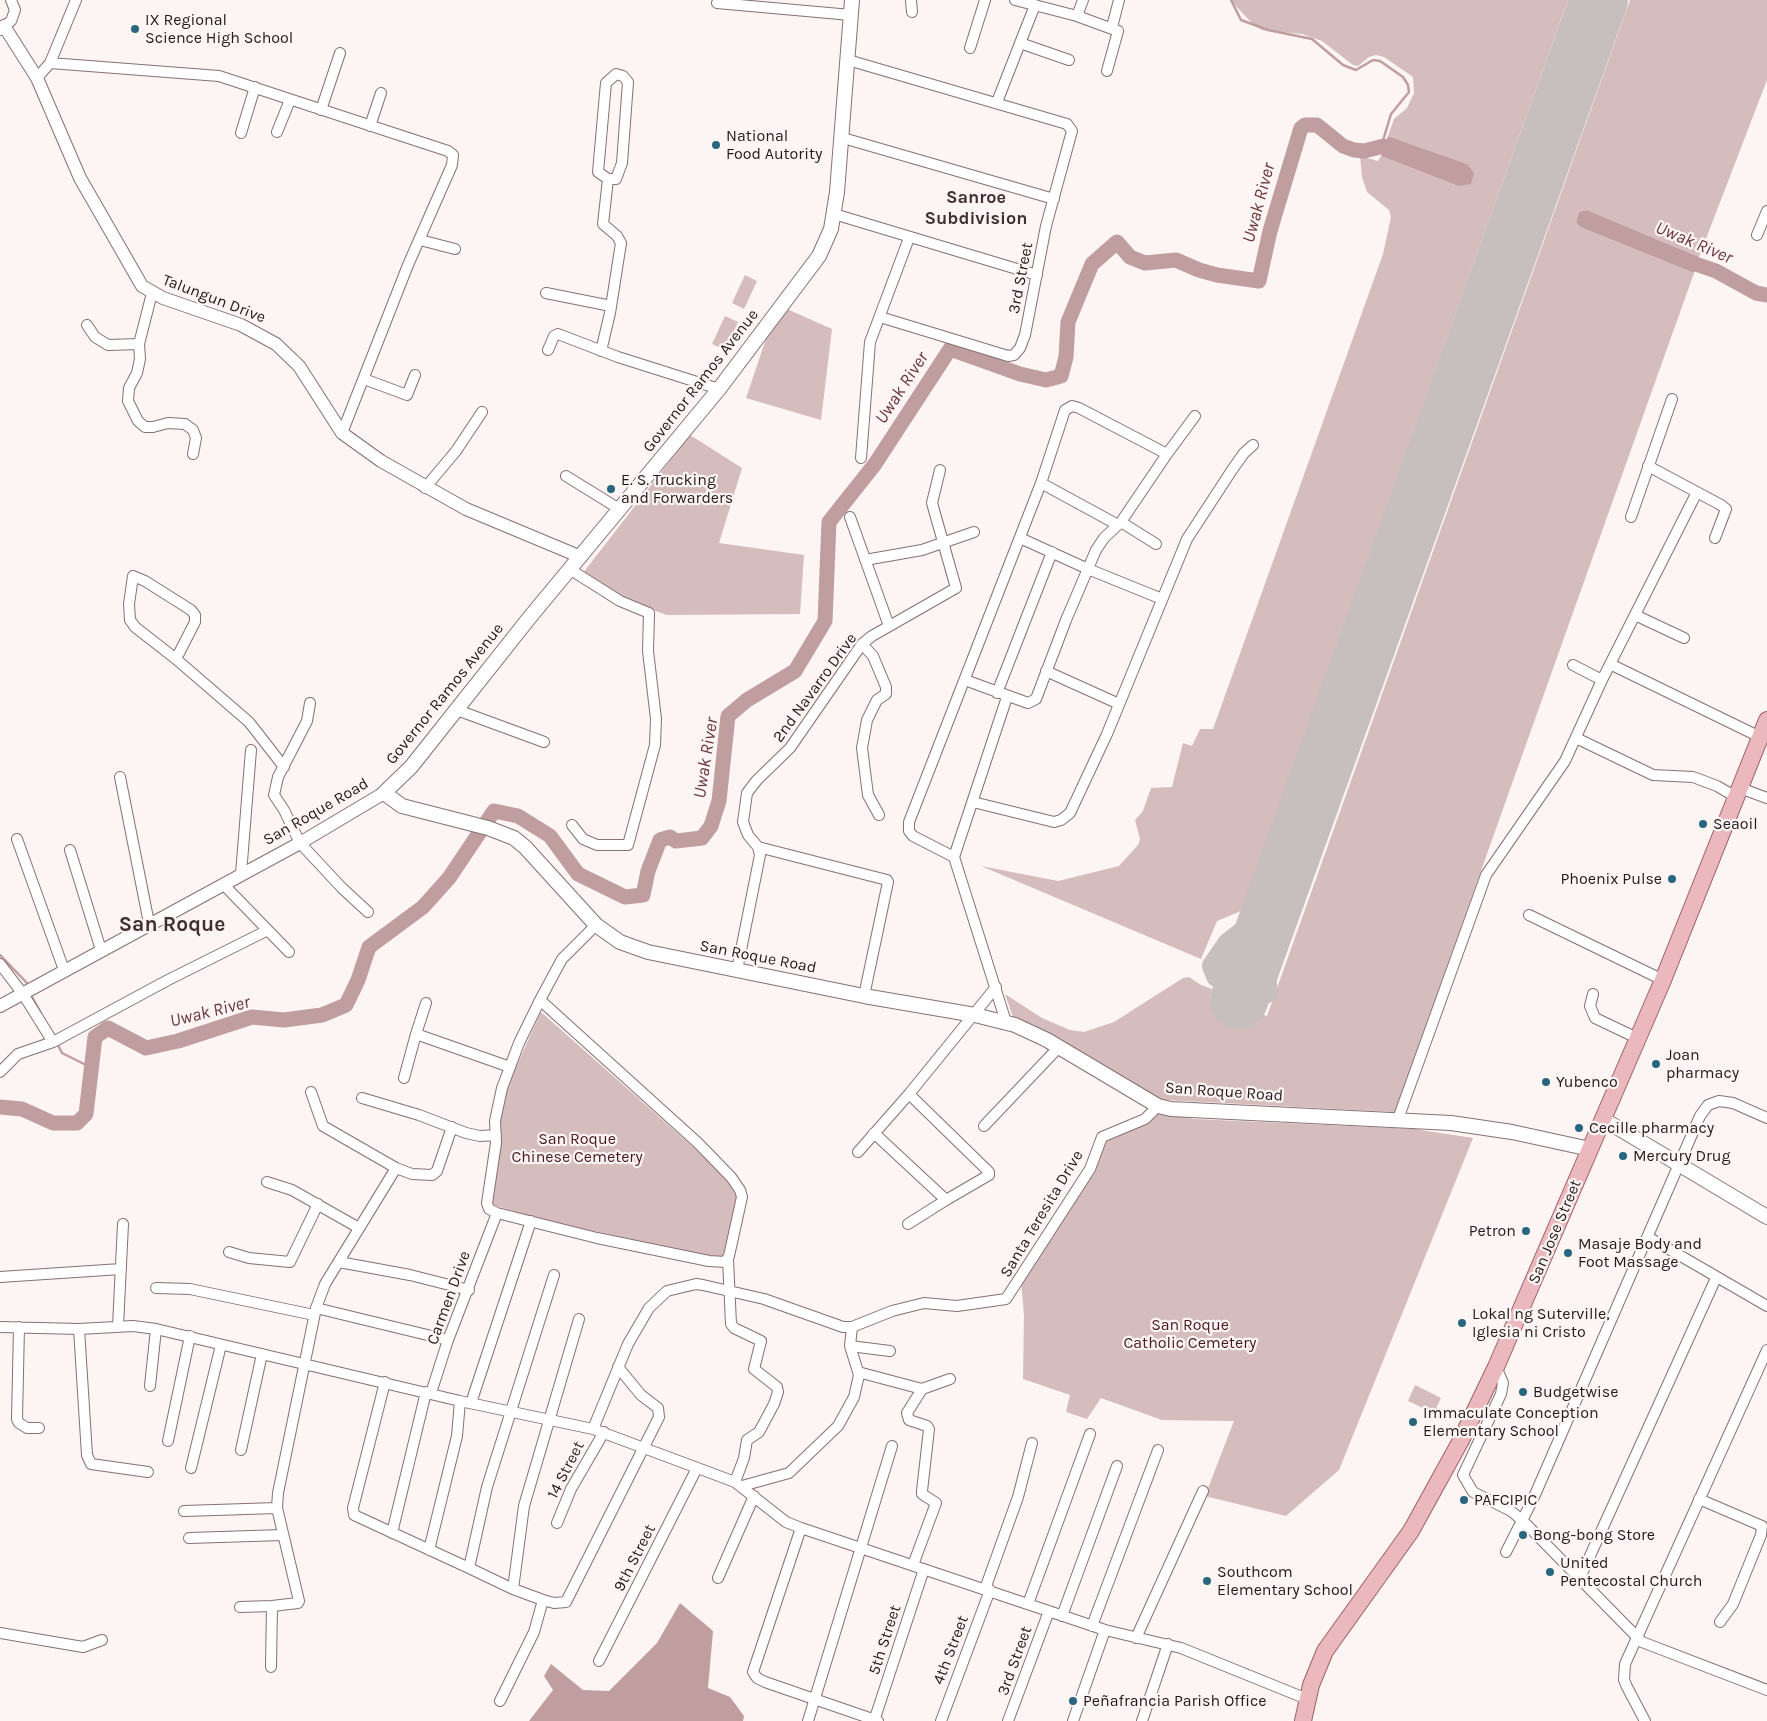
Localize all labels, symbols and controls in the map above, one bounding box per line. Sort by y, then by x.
place label: IX Regional Science High School [145,10,293,48]
marker: IX Regional Science High School [129,23,141,35]
place label: National Food Autority [726,126,822,164]
marker: National Food Autority [710,139,722,151]
water label: Uwak River [1238,161,1280,245]
district label: Sanroe Subdivision [925,187,1027,230]
water label: Uwak River [1652,217,1736,269]
street label: 3rd Street [1005,241,1037,315]
street label: Talungun Drive [160,271,268,327]
street label: Governor Ramos Avenue [639,306,763,456]
water label: Uwak River [871,348,933,428]
place label: E. S. Trucking and Forwarders [621,470,733,508]
marker: E. S. Trucking and Forwarders [605,483,617,495]
street label: Governor Ramos Avenue [382,619,508,769]
street label: 2nd Navarro Drive [769,630,861,746]
water label: Uwak River [689,716,723,800]
street label: San Roque Road [260,774,372,850]
place label: Seaoil [1713,814,1758,834]
marker: Seaoil [1697,818,1709,830]
place label: Phoenix Pulse [1560,869,1662,889]
marker: Phoenix Pulse [1666,873,1678,885]
district label: San Roque [119,912,225,938]
street label: San Roque Road [698,936,818,978]
water label: Uwak River [168,992,252,1032]
place label: Joan pharmacy [1666,1045,1739,1083]
marker: Joan pharmacy [1650,1058,1662,1070]
place label: Yubenco [1556,1072,1618,1092]
marker: Yubenco [1540,1076,1552,1088]
street label: San Roque Road [1164,1078,1284,1106]
place label: Cecille pharmacy [1589,1118,1714,1138]
marker: Cecille pharmacy [1573,1122,1585,1134]
park label: San Roque Chinese Cemetery [511,1129,643,1167]
place label: Mercury Drug [1633,1146,1731,1166]
street label: Santa Teresita Drive [996,1147,1088,1281]
marker: Mercury Drug [1617,1150,1629,1162]
street label: San Jose Street [1524,1177,1586,1287]
place label: Petron [1469,1221,1516,1241]
marker: Petron [1520,1225,1532,1237]
place label: Masaje Body and Foot Massage [1578,1234,1702,1272]
marker: Masaje Body and Foot Massage [1562,1247,1574,1259]
street label: Carmen Drive [423,1248,475,1348]
place label: Lokal ng Suterville, Iglesia ni Cristo [1472,1304,1610,1342]
park label: San Roque Catholic Cemetery [1123,1315,1257,1353]
marker: Lokal ng Suterville, Iglesia ni Cristo [1456,1317,1468,1329]
place label: Budgetwise [1533,1382,1618,1402]
marker: Budgetwise [1517,1386,1529,1398]
place label: Immaculate Conception Elementary School [1423,1403,1599,1441]
marker: Immaculate Conception Elementary School [1407,1416,1419,1428]
street label: 14 Street [543,1438,589,1502]
place label: PAFCIPIC [1474,1490,1537,1510]
marker: PAFCIPIC [1458,1494,1470,1506]
street label: 9th Street [610,1521,660,1595]
place label: Bong-bong Store [1533,1525,1655,1545]
marker: Bong-bong Store [1517,1529,1529,1541]
place label: United Pentecostal Church [1560,1553,1702,1591]
place label: Southcom Elementary School [1217,1562,1353,1600]
marker: United Pentecostal Church [1544,1566,1556,1578]
marker: Southcom Elementary School [1201,1575,1213,1587]
street label: 5th Street [865,1603,905,1677]
street label: 4th Street [929,1613,973,1687]
street label: 3rd Street [994,1624,1036,1698]
place label: Peñafrancia Parish Office [1083,1691,1267,1711]
marker: Peñafrancia Parish Office [1067,1695,1079,1707]

